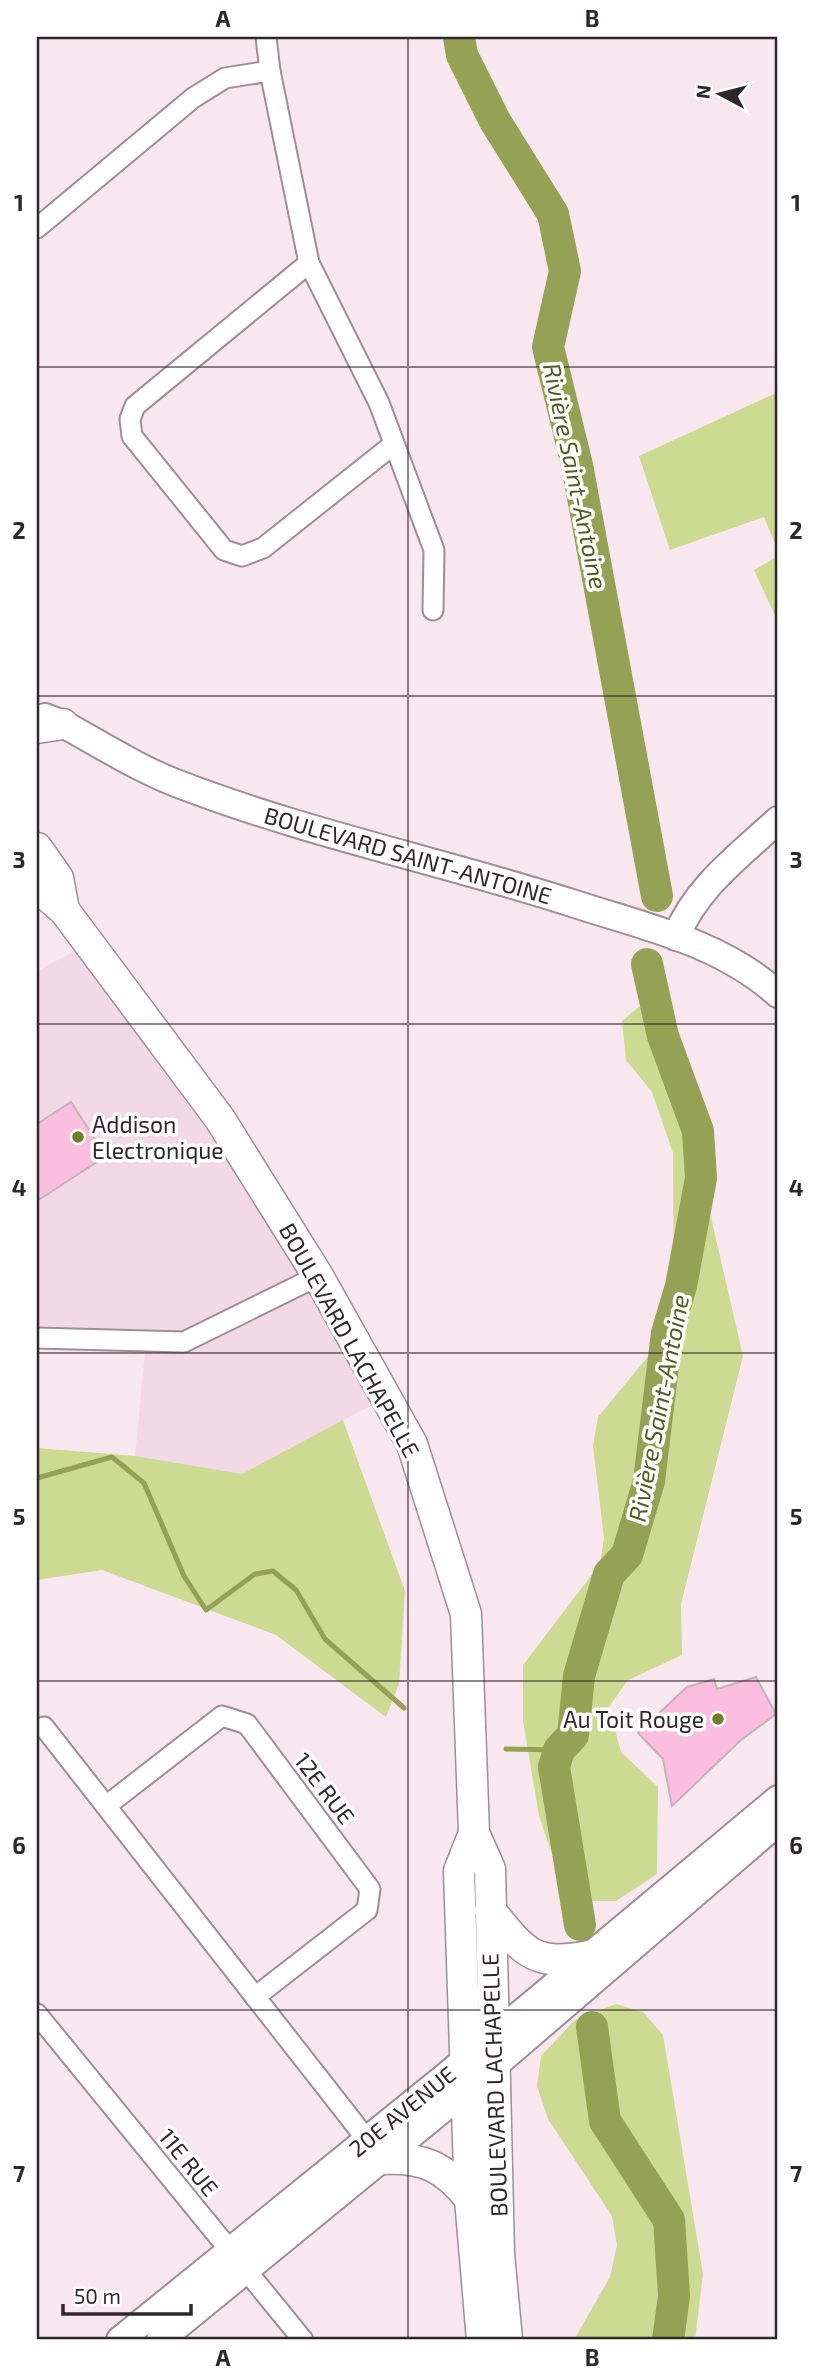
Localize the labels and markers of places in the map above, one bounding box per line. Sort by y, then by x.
place label: Addison Electronique [92,1110,224,1164]
marker: Addison Electronique [70,1129,86,1145]
place label: Au Toit Rouge [563,1705,704,1733]
marker: Au Toit Rouge [710,1711,726,1727]

